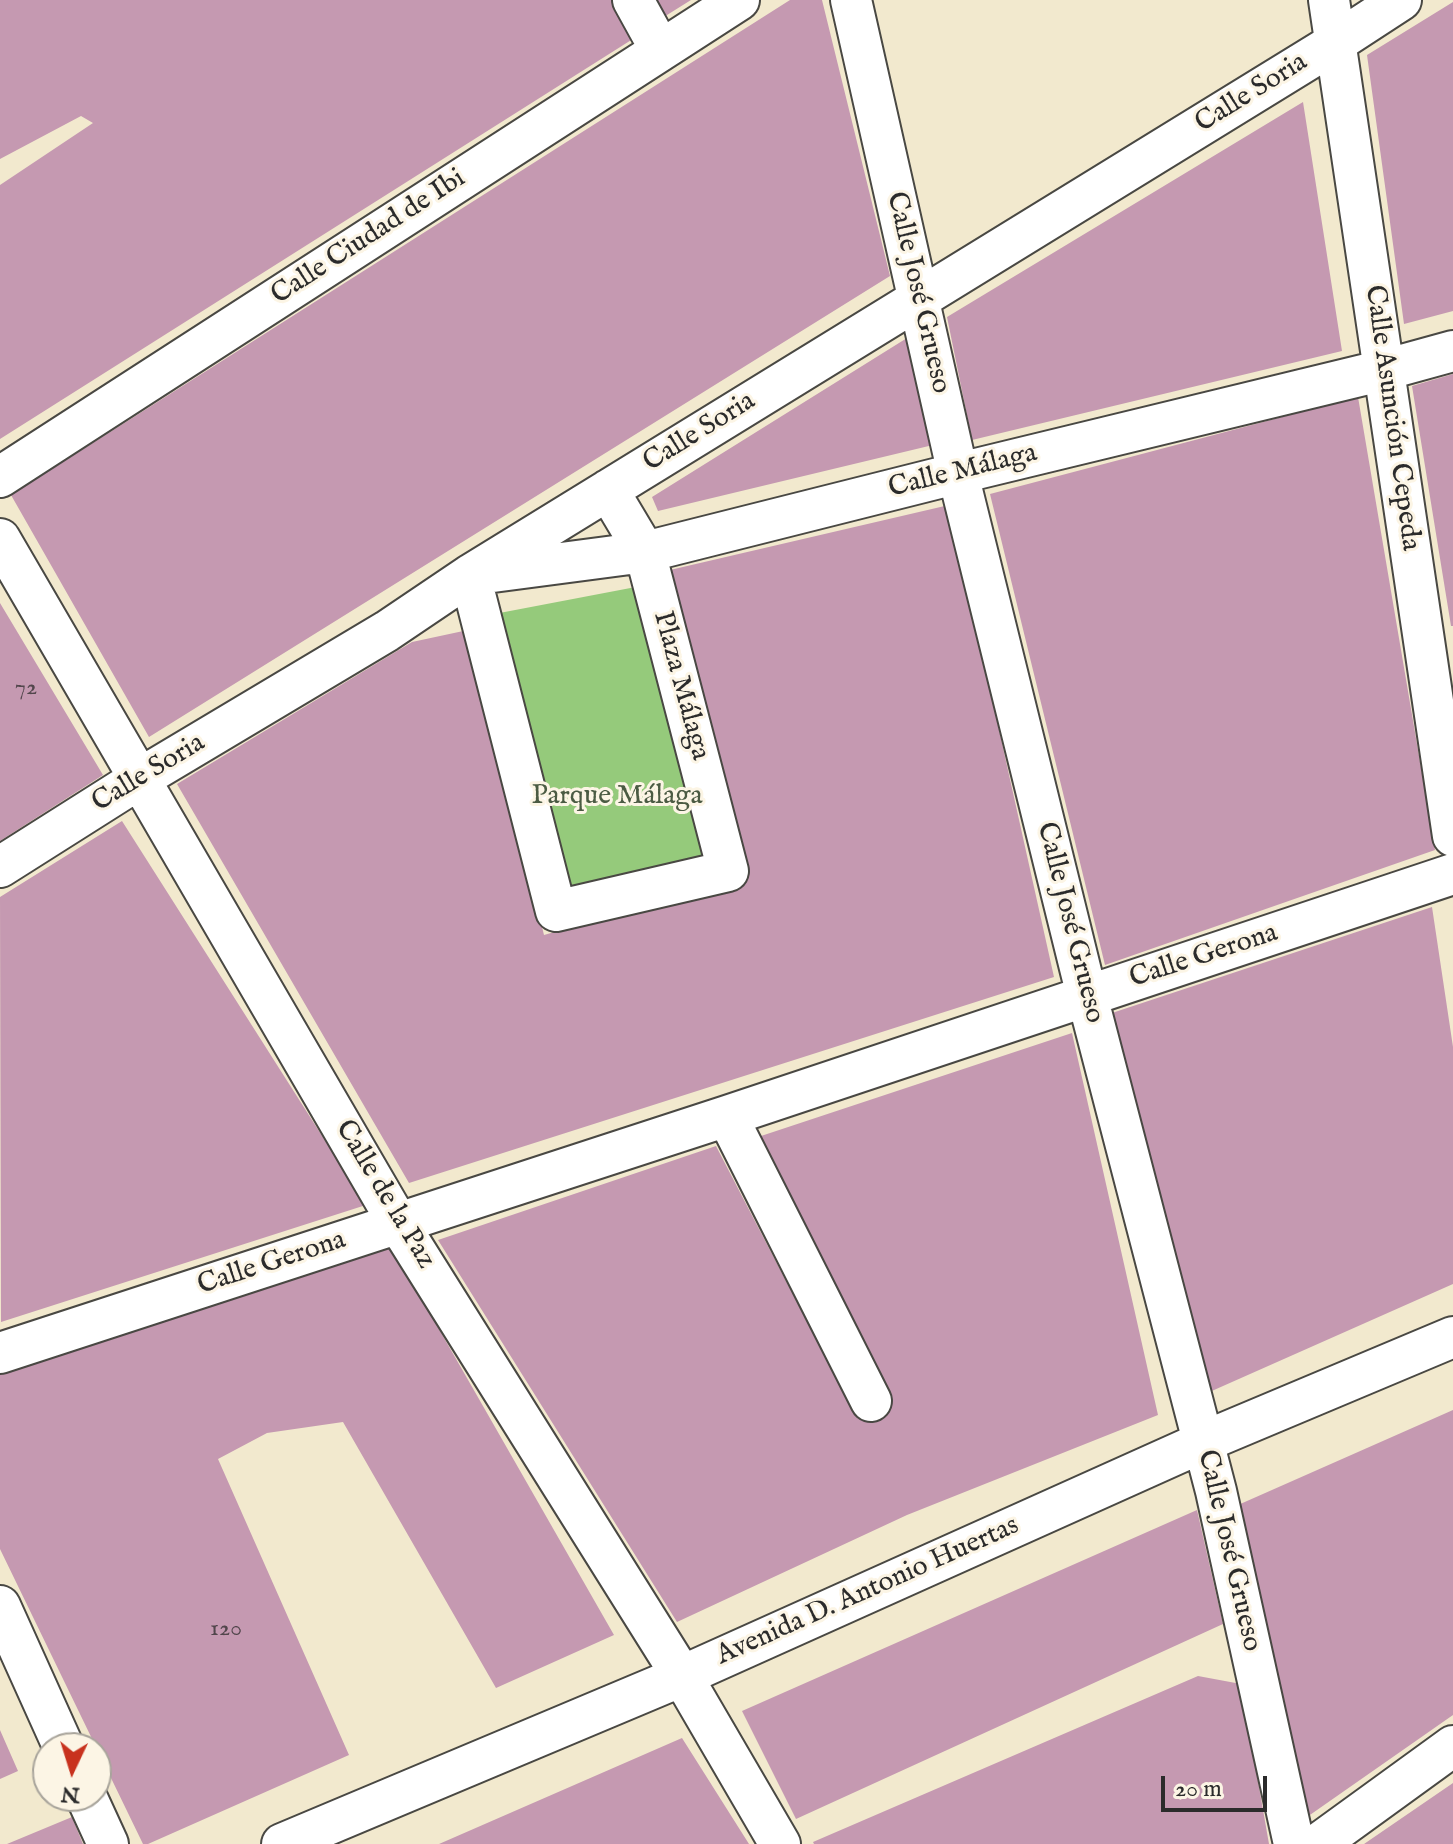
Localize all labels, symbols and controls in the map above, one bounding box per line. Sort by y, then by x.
street label: Calle Soria [1190,46,1314,142]
street label: Calle Ciudad de Ibi [266,163,472,313]
street label: Calle José Grueso [877,189,957,397]
street label: Calle Asunción Cepeda [1356,283,1426,553]
street label: Calle Soria [638,385,762,481]
street label: Calle Málaga [885,437,1041,507]
street label: Plaza Málaga [644,608,716,764]
house number: 72 [15,675,37,703]
street label: Calle Soria [87,727,211,821]
park label: Parque Málaga [531,780,703,814]
street label: Calle José Grueso [1028,819,1110,1027]
street label: Calle Gerona [1126,917,1282,997]
street label: Calle de la Paz [327,1115,441,1275]
street label: Calle Gerona [194,1224,350,1304]
street label: Calle José Grueso [1188,1447,1268,1655]
street label: Avenida D. Antonio Huertas [712,1510,1024,1674]
house number: 120 [210,1616,242,1644]
north arrow [32,1732,112,1812]
scale bar [1165,1760,1271,1810]
text: 20 m [1175,1774,1222,1805]
text: N [60,1779,81,1809]

